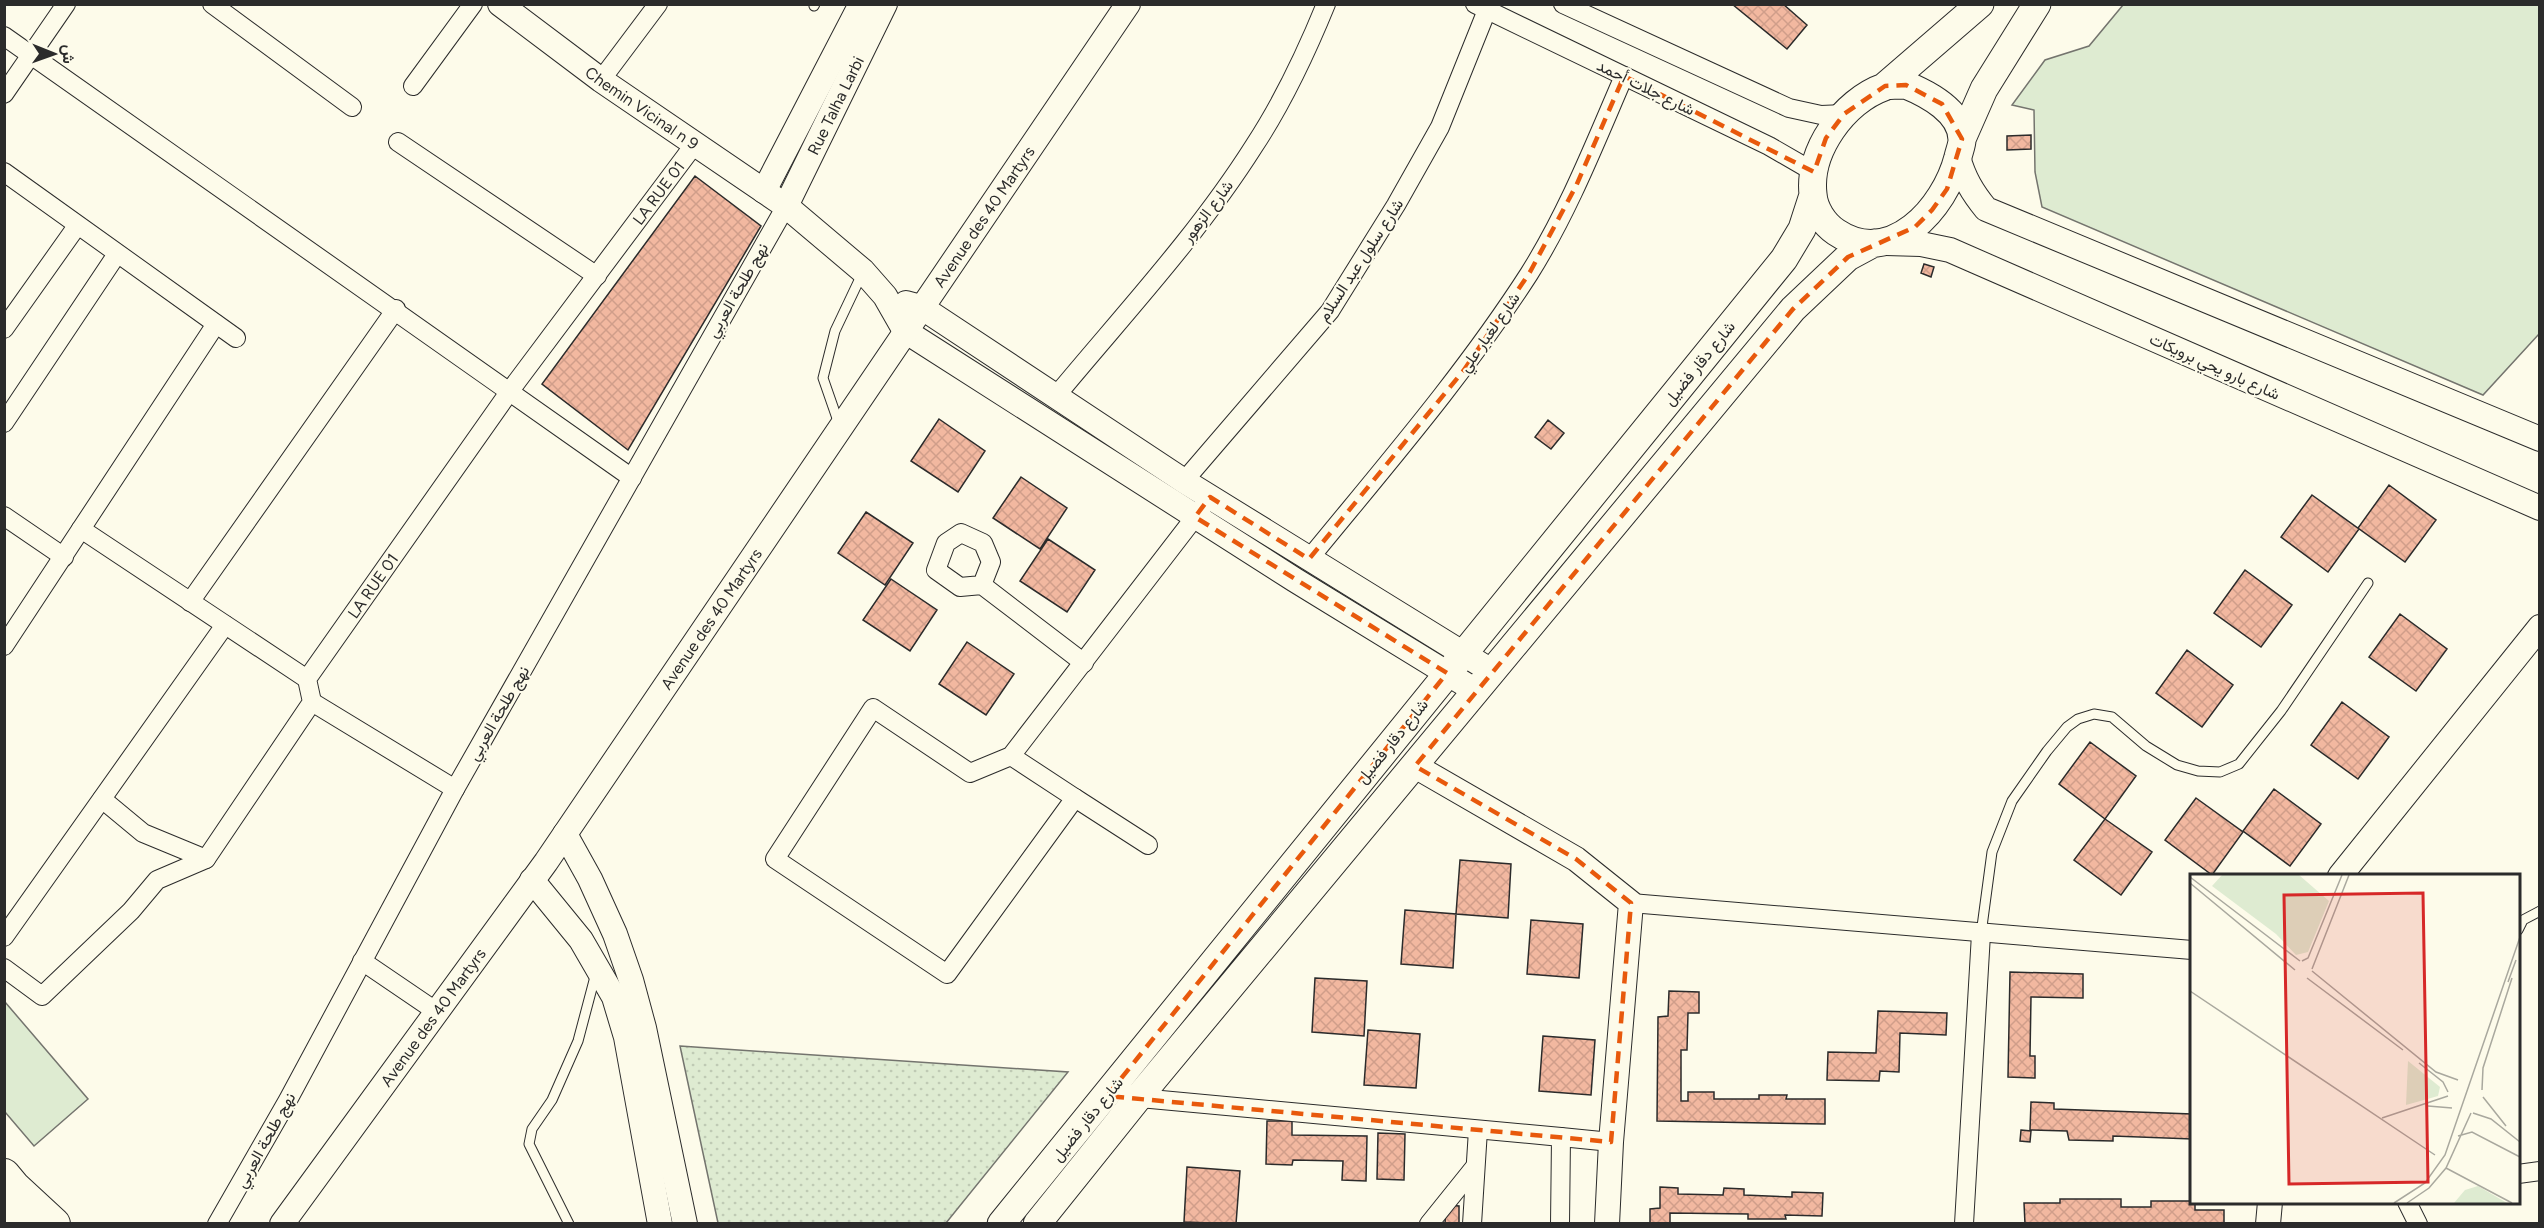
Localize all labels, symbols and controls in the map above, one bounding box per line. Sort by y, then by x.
north arrow [24,24,84,84]
text: ش [59,44,78,64]
street label: Rue Talha Larbi [804,53,868,158]
street label: شارع جلات أحمد [1593,56,1698,121]
street label: Chemin Vicinal n 9 [581,63,702,154]
street label: Avenue des 40 Martyrs [930,143,1039,291]
street label: LA RUE 01 [629,157,689,229]
street label: شارع الزهور [1177,176,1239,248]
street label: شارع سلول عبد السلام [1314,195,1409,326]
street label: نهج طلحة العربي [703,240,776,343]
street label: شارع لغبار علي [1455,289,1527,378]
street label: شارع دقار فضيل [1660,317,1741,411]
street label: شارع بارو يحي برويكات [2145,329,2283,407]
street label: Avenue des 40 Martyrs [657,545,766,693]
street label: LA RUE 01 [344,550,402,622]
street label: نهج طلحة العربي [464,663,537,766]
street label: شارع دقار فضيل [1353,695,1434,789]
inset map [2190,874,2520,1204]
street label: Avenue des 40 Martyrs [377,945,490,1090]
street label: شارع دقار فضيل [1048,1073,1129,1167]
street label: نهج طلحة العربي [231,1089,303,1193]

